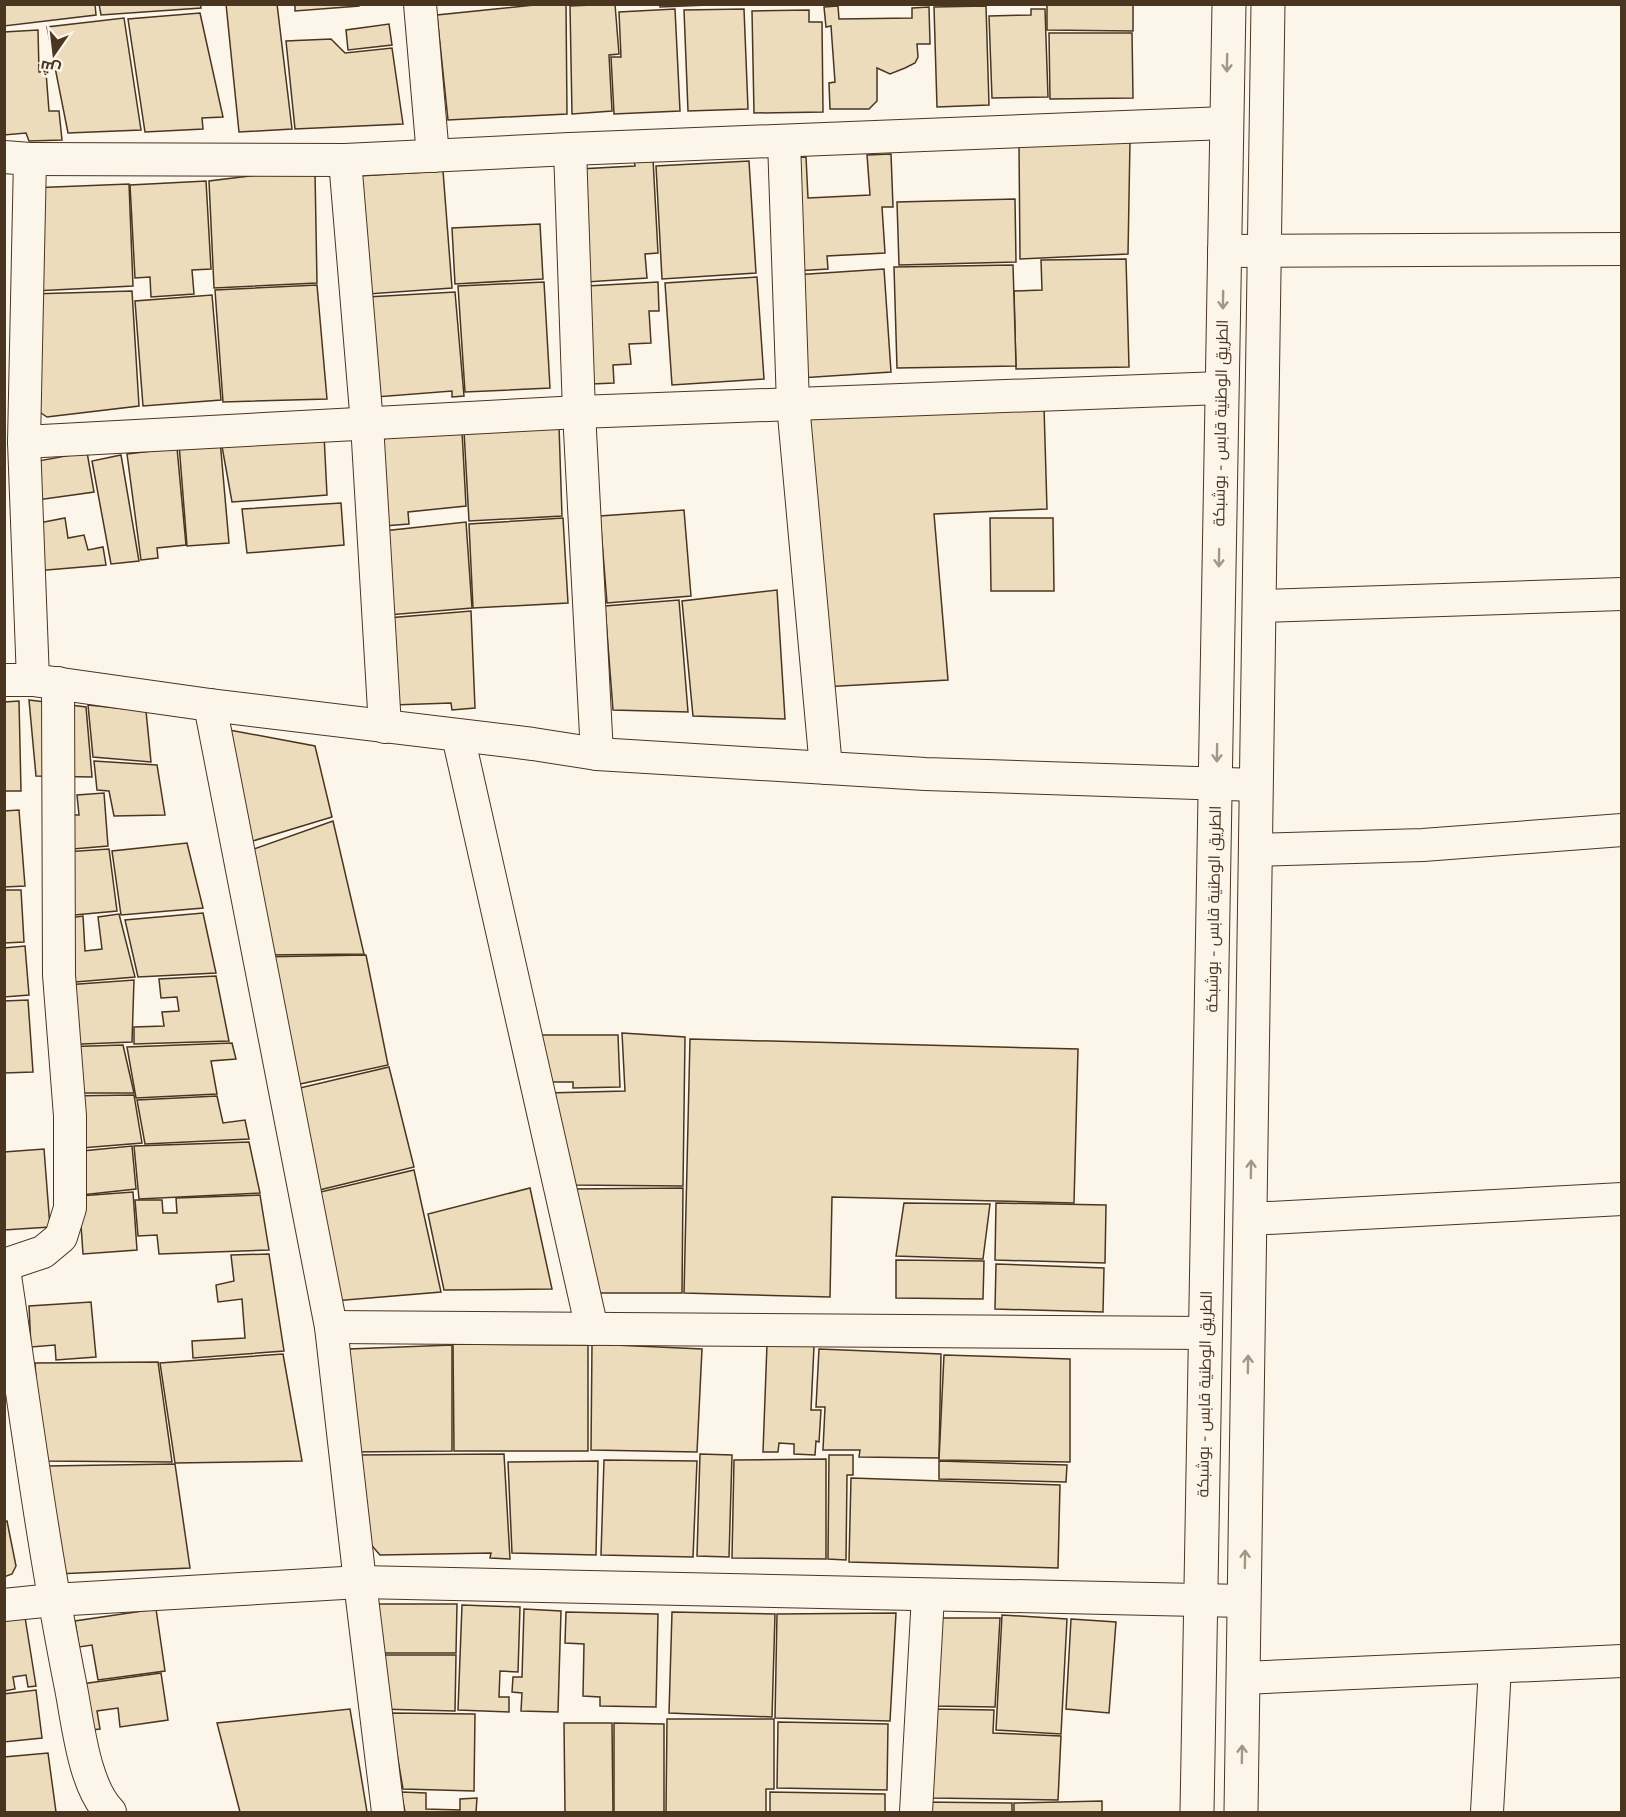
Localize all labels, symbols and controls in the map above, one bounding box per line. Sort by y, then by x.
north arrow [24,24,84,84]
one-way arrow [1222,52,1233,72]
text: ش [38,54,63,81]
one-way arrow [1217,289,1229,309]
street label: الطريق الوطنية قابس - بوشبكة [1208,319,1234,527]
one-way arrow [1213,547,1225,567]
one-way arrow [1211,742,1223,762]
street label: الطريق الوطنية قابس - بوشبكة [1201,805,1227,1013]
one-way arrow [1245,1160,1257,1180]
street label: الطريق الوطنية قابس - بوشبكة [1192,1290,1218,1498]
one-way arrow [1242,1355,1254,1375]
one-way arrow [1239,1550,1251,1570]
one-way arrow [1236,1745,1248,1765]

